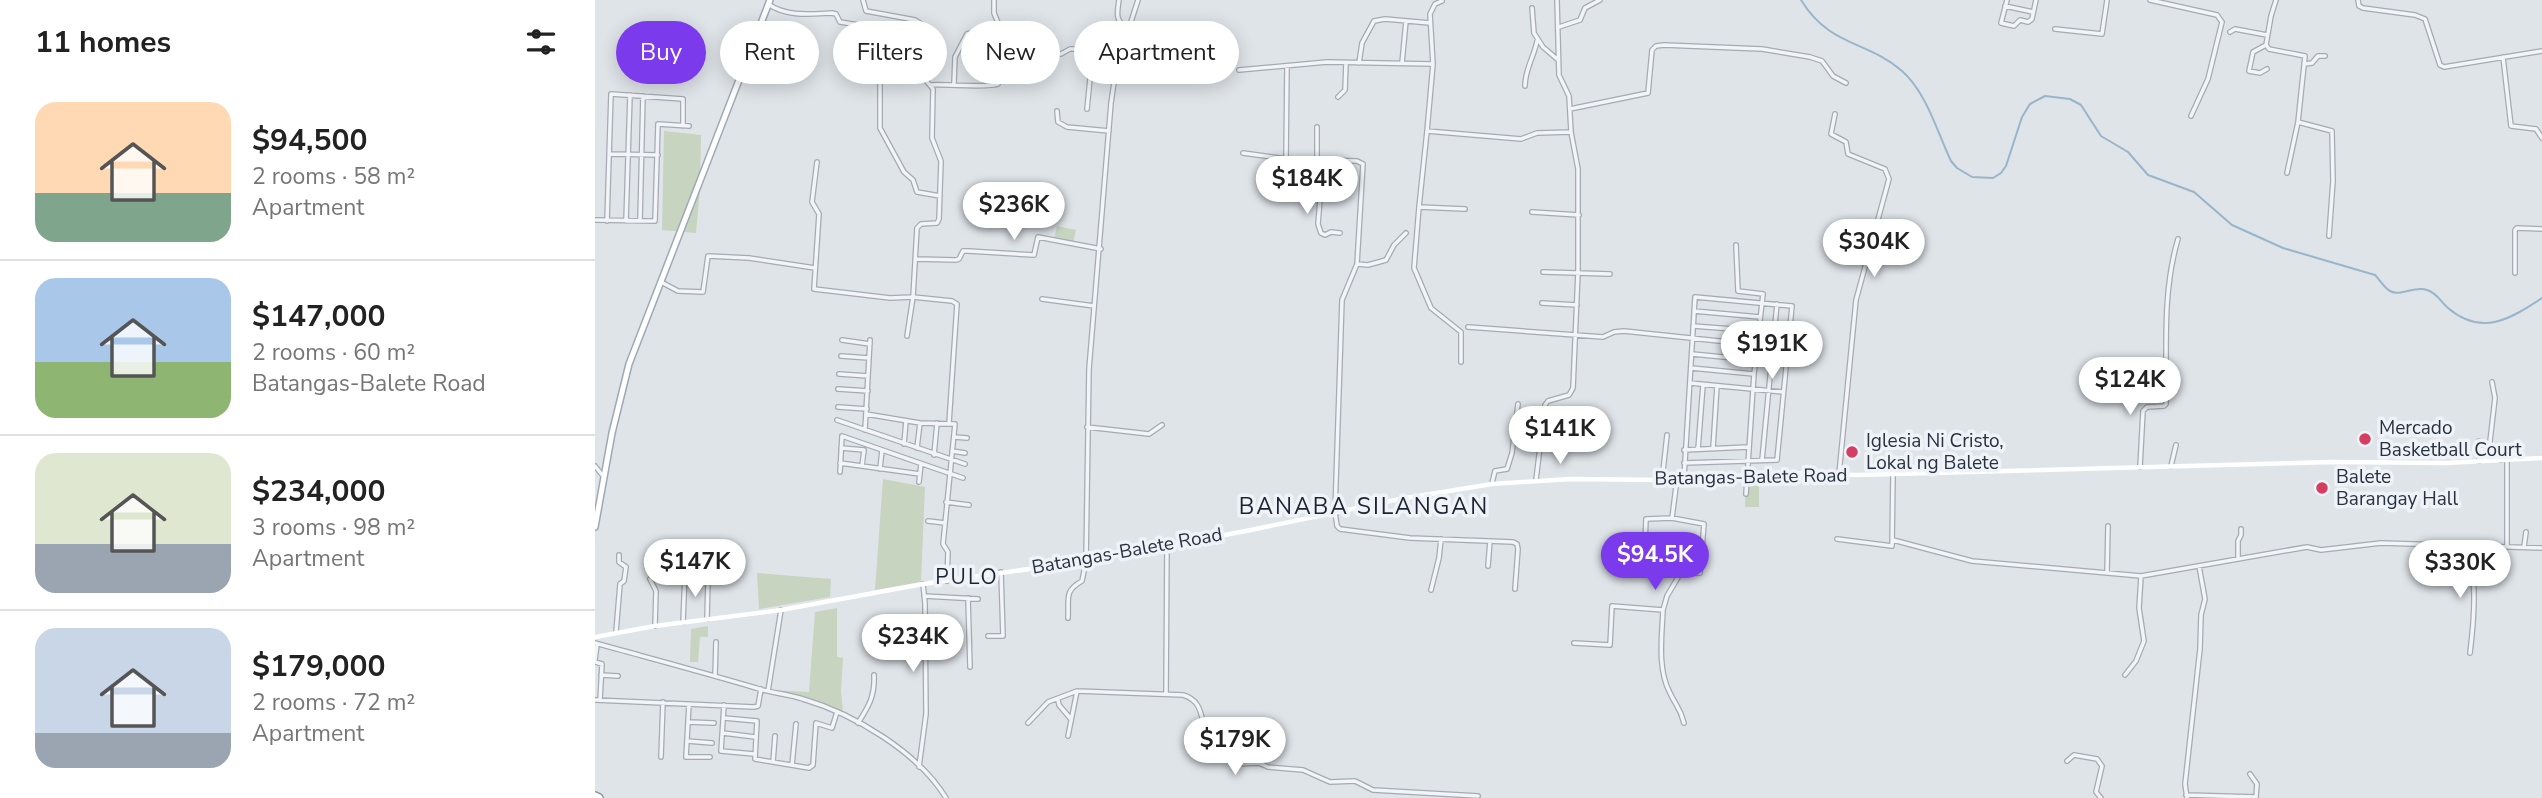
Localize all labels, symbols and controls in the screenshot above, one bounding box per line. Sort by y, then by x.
chip: Buy [616,21,706,84]
chip: Rent [720,21,819,84]
chip: Filters [833,21,947,84]
chip: New [961,21,1060,84]
chip: Apartment [1074,21,1239,84]
text: 11 homes [35,22,171,63]
icon: filters [522,23,560,61]
text: $94,500 [252,120,367,161]
icon: home [91,130,175,214]
pin: $184K [1258,156,1356,216]
text: 2 rooms · 58 m² [252,161,415,192]
text: $184K [1272,163,1342,194]
pin: $236K [965,182,1063,242]
text: $236K [979,189,1049,220]
text: Apartment [252,192,364,223]
pin: $304K [1825,219,1923,279]
text: $304K [1839,226,1909,257]
text: $147,000 [252,296,385,337]
icon: home [91,306,175,390]
pin: $191K [1723,322,1821,381]
text: $191K [1737,328,1807,359]
text: 2 rooms · 60 m² [252,337,415,368]
pin: $124K [2081,358,2179,417]
text: $124K [2095,364,2165,395]
text: Batangas-Balete Road [252,368,486,399]
pin: $141K [1511,406,1609,466]
text: $141K [1525,413,1595,444]
place label: Mercado Basketball Court [2379,415,2522,463]
place label: Iglesia Ni Cristo, Lokal ng Balete [1866,428,2004,476]
marker: Mercado Basketball Court [2357,431,2373,447]
marker: Iglesia Ni Cristo, Lokal ng Balete [1844,444,1860,460]
street label: Batangas-Balete Road [1654,462,1848,492]
place label: Balete Barangay Hall [2336,464,2458,512]
text: $234,000 [252,471,385,512]
marker: Balete Barangay Hall [2314,480,2330,496]
icon: home [91,481,175,565]
district label: BANABA SILANGAN [1239,491,1489,522]
text: 3 rooms · 98 m² [252,512,415,543]
street label: Batangas-Balete Road [1030,521,1224,581]
pin: $94.5K [1598,532,1712,592]
text: $94.5K [1617,539,1693,570]
pin: $147K [646,540,744,599]
pin: $330K [2411,540,2509,600]
text: Apartment [252,543,364,574]
text: $147K [660,546,730,577]
text: $330K [2425,547,2495,578]
district label: PULO [935,563,999,591]
pin: $234K [864,614,962,674]
text: $234K [878,621,948,652]
text: $179,000 [252,646,385,687]
icon: home [91,656,175,740]
text: 2 rooms · 72 m² [252,687,415,718]
text: Apartment [252,718,364,749]
pin: $179K [1186,718,1284,777]
text: $179K [1200,724,1270,755]

